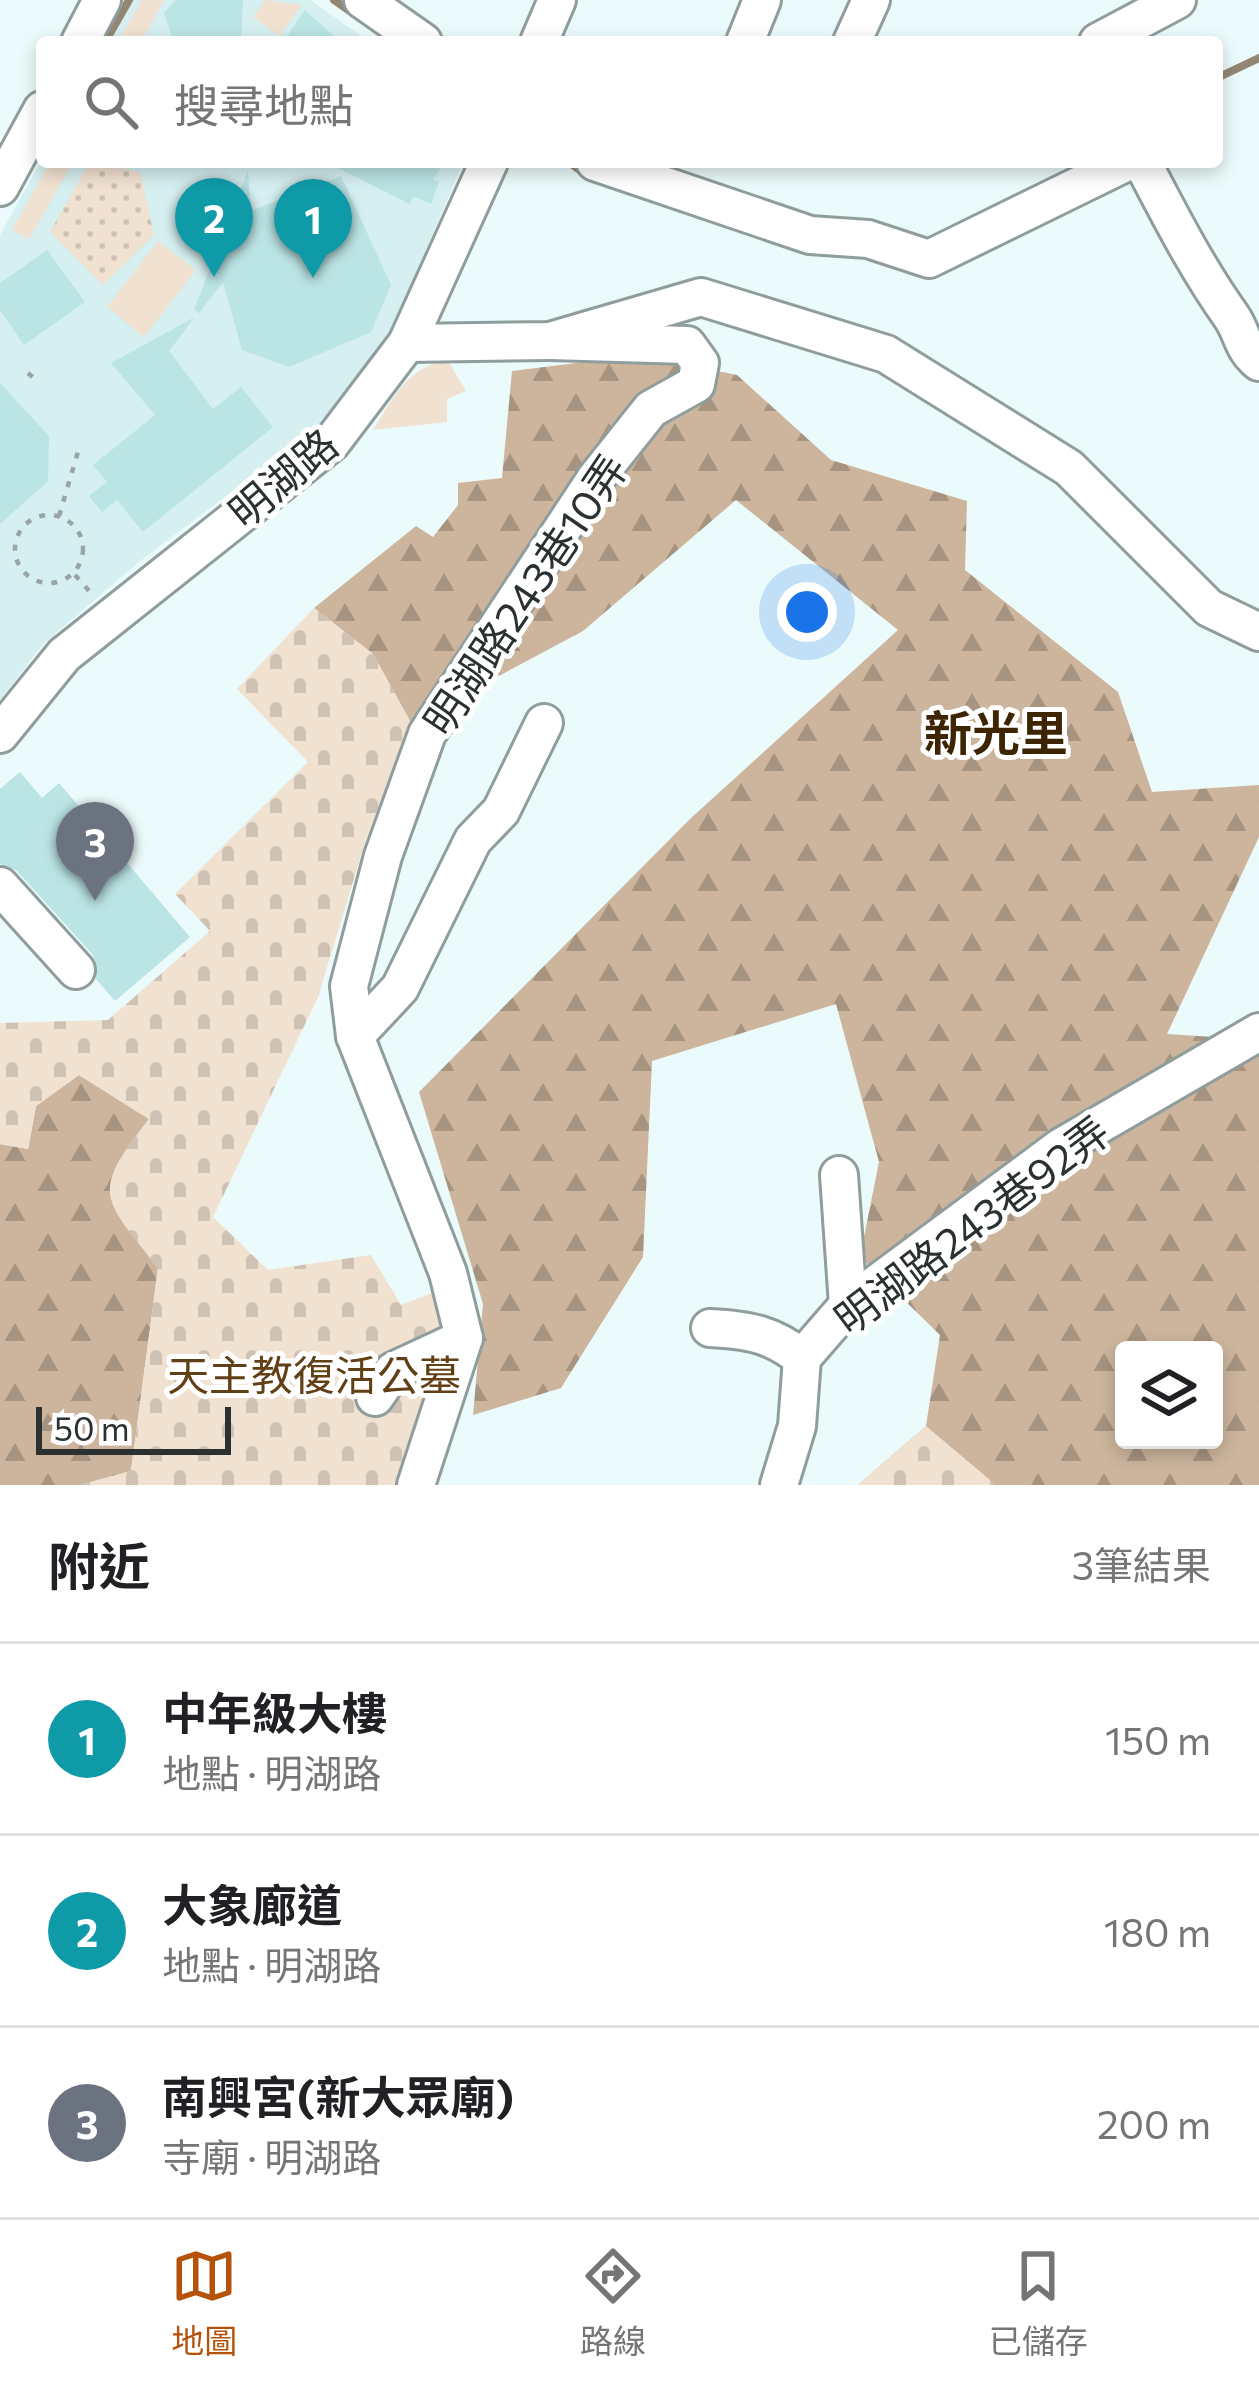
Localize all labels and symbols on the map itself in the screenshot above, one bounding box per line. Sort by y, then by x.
pin: 2 [175,178,253,277]
pin: 1 [274,179,352,278]
street label: 明湖路 [217,417,347,537]
street label: 明湖路243巷10弄 [411,444,637,744]
your location [777,582,837,642]
district label: 新光里 [924,702,1068,761]
pin: 3 [56,802,134,901]
street label: 明湖路243巷92弄 [823,1104,1119,1344]
park label: 天主教復活公墓 [167,1348,461,1400]
scale bar [36,1401,231,1454]

